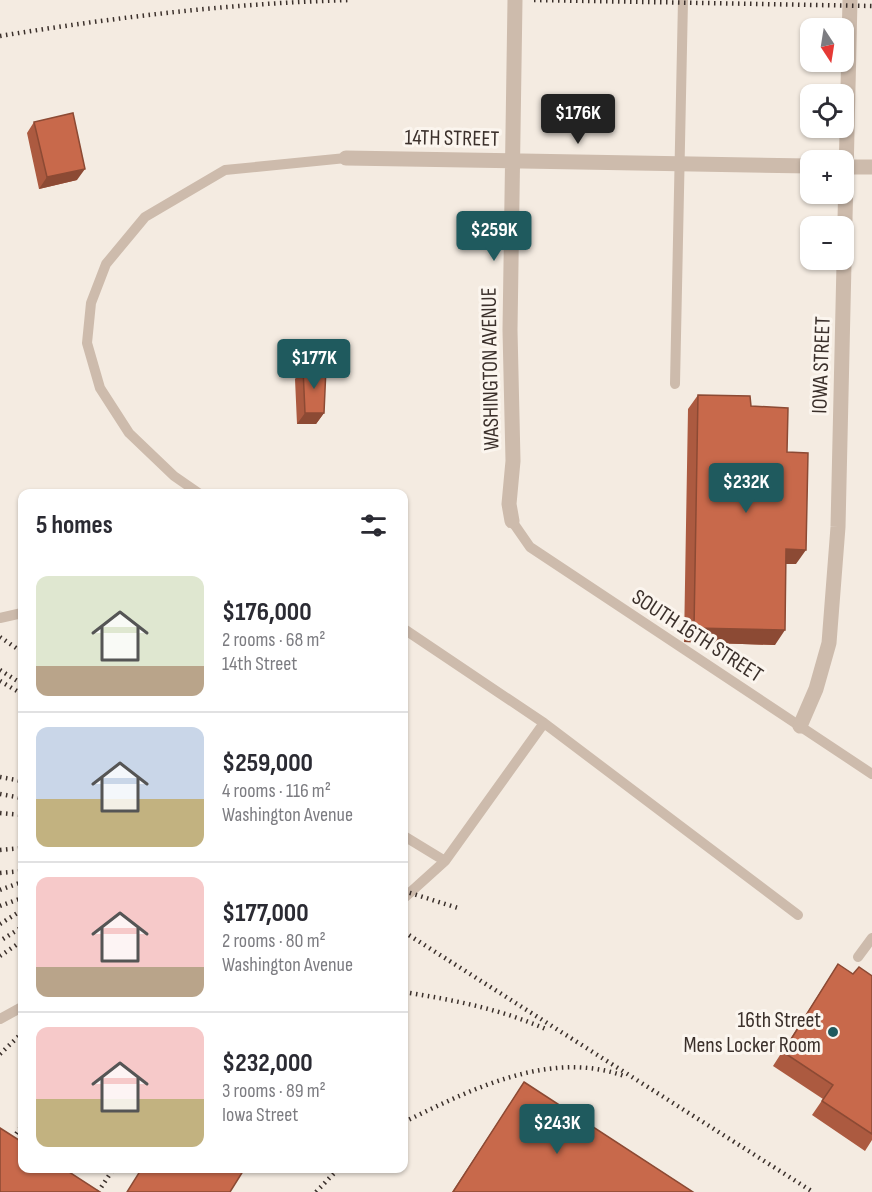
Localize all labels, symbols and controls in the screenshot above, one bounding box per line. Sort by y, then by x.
north arrow [800,18,854,72]
map controls [800,18,854,270]
button: locate [800,84,854,138]
pin: $176K [536,94,620,145]
text: $176K [555,101,601,125]
street label: 14TH STREET [404,124,500,153]
button: + [800,150,854,204]
pin: $259K [452,211,536,262]
button: − [800,216,854,270]
text: $259K [470,218,518,242]
street label: WASHINGTON AVENUE [476,287,505,451]
street label: IOWA STREET [806,316,837,414]
pin: $177K [272,339,356,390]
text: $177K [291,346,337,370]
pin: $232K [704,463,788,514]
text: $232K [723,470,769,494]
icon: filters [357,509,390,542]
text: 5 homes [36,510,113,541]
street label: SOUTH 16TH STREET [627,584,768,689]
text: $176,000 [222,597,312,628]
icon: home [84,600,156,672]
text: 2 rooms · 68 m² [222,628,326,652]
text: 14th Street [222,652,297,676]
text: $259,000 [222,748,313,779]
icon: home [84,751,156,823]
text: 4 rooms · 116 m² [222,779,331,803]
text: Washington Avenue [222,803,353,827]
text: $177,000 [222,898,309,929]
icon: home [84,901,156,973]
text: 2 rooms · 80 m² [222,929,326,953]
text: Washington Avenue [222,953,353,977]
place label: 16th Street Mens Locker Room [683,1007,821,1059]
marker: 16th Street Mens Locker Room [826,1025,840,1039]
text: $232,000 [222,1048,313,1079]
icon: home [84,1051,156,1123]
text: 3 rooms · 89 m² [222,1079,326,1103]
text: Iowa Street [222,1103,298,1127]
pin: $243K [515,1104,599,1155]
text: $243K [533,1111,581,1135]

